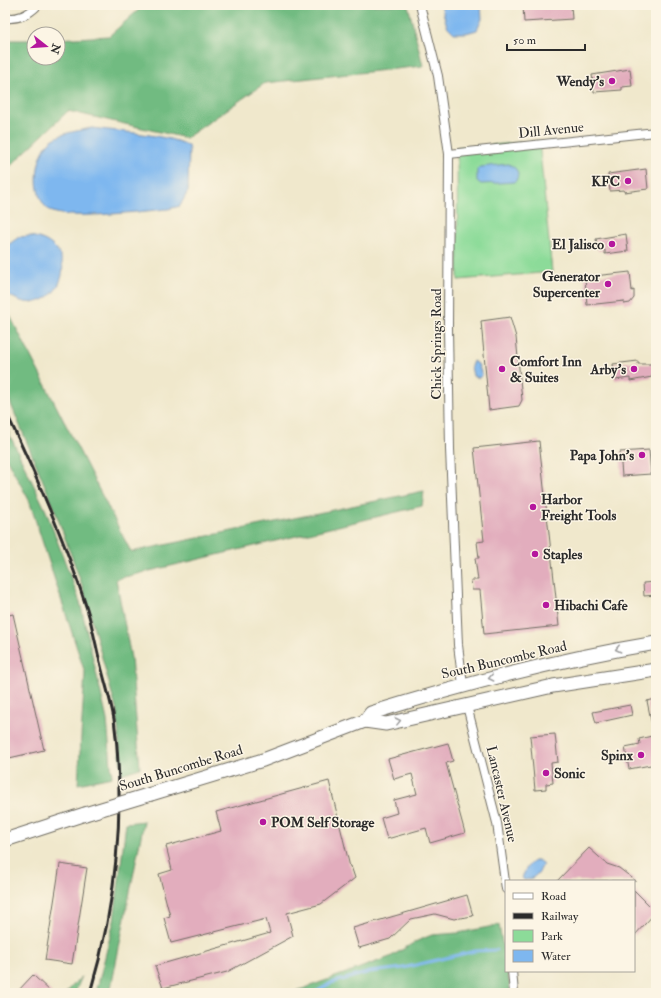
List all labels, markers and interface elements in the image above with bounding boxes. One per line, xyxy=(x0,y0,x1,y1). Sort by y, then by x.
north arrow xyxy=(26,26,66,66)
scale bar xyxy=(507,26,585,52)
text: 50 m xyxy=(513,33,537,48)
text: N xyxy=(47,41,63,56)
place label: Wendy's xyxy=(555,73,604,91)
marker: Wendy's xyxy=(607,76,617,86)
street label: Dill Avenue xyxy=(517,118,585,142)
place label: KFC xyxy=(591,173,620,190)
marker: KFC xyxy=(623,176,633,186)
place label: El Jalisco xyxy=(552,236,604,254)
marker: El Jalisco xyxy=(607,239,617,249)
place label: Generator Supercenter xyxy=(533,268,601,302)
marker: Generator Supercenter xyxy=(603,279,613,289)
street label: Chick Springs Road xyxy=(428,288,446,400)
place label: Comfort Inn & Suites xyxy=(510,353,583,386)
place label: Arby's xyxy=(589,361,626,379)
marker: Comfort Inn & Suites xyxy=(497,364,507,374)
marker: Arby's xyxy=(629,364,639,374)
place label: Papa John's xyxy=(570,447,634,465)
marker: Papa John's xyxy=(637,450,647,460)
place label: Harbor Freight Tools xyxy=(541,491,616,525)
marker: Harbor Freight Tools xyxy=(528,502,538,512)
place label: Staples xyxy=(543,546,582,564)
marker: Staples xyxy=(530,549,540,559)
place label: Hibachi Cafe xyxy=(554,597,628,614)
marker: Hibachi Cafe xyxy=(541,600,551,610)
street label: South Buncombe Road xyxy=(440,637,568,683)
one-way arrow xyxy=(614,645,621,653)
one-way arrow xyxy=(488,674,494,682)
one-way arrow xyxy=(395,718,401,726)
street label: South Buncombe Road xyxy=(117,741,245,795)
street label: Lancaster Avenue xyxy=(483,744,521,844)
place label: Spinx xyxy=(601,747,634,765)
marker: Spinx xyxy=(636,750,646,760)
place label: Sonic xyxy=(554,765,585,782)
marker: Sonic xyxy=(541,768,551,778)
place label: POM Self Storage xyxy=(271,814,375,832)
marker: POM Self Storage xyxy=(258,817,268,827)
legend xyxy=(505,880,635,972)
text: Road xyxy=(541,889,566,904)
text: Railway xyxy=(541,909,579,924)
text: Park xyxy=(541,929,563,944)
text: Water xyxy=(540,949,571,964)

